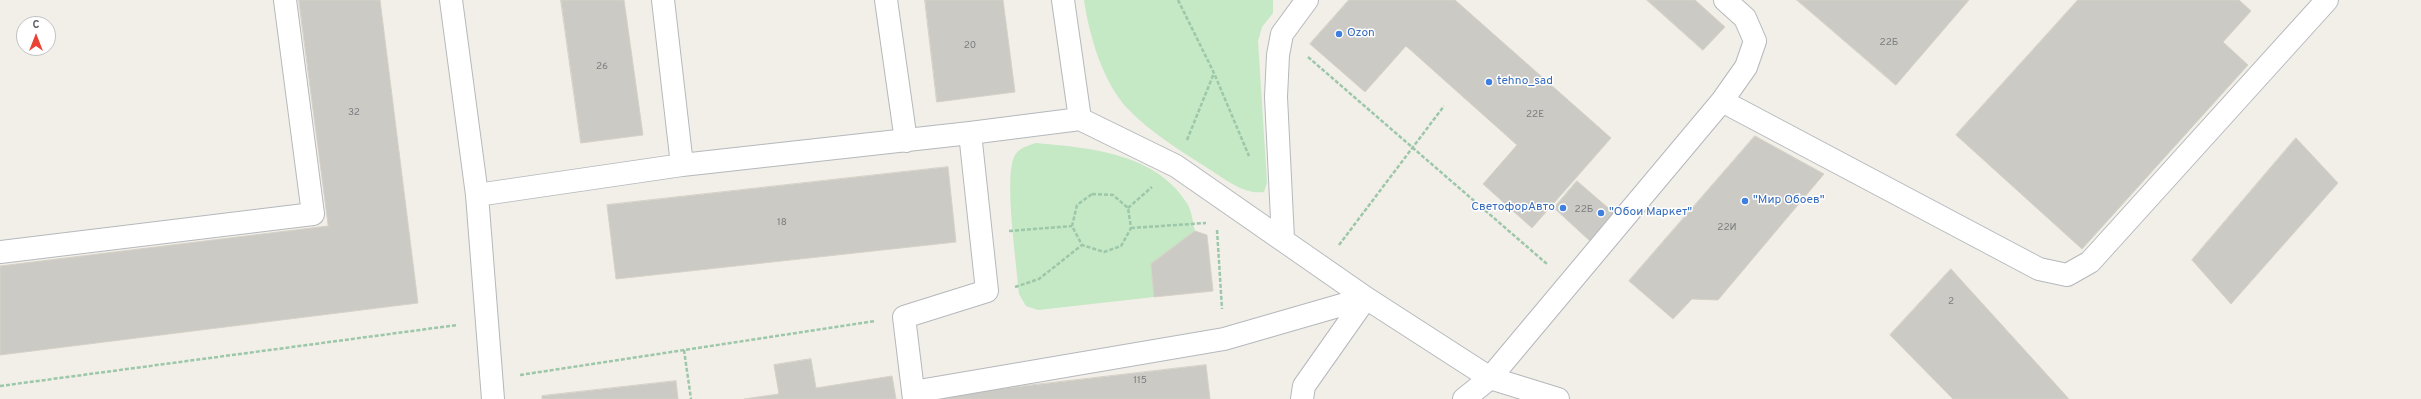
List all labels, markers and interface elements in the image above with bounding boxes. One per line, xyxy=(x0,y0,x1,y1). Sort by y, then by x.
north arrow xyxy=(16,16,56,56)
text: С xyxy=(32,18,40,32)
place label: Ozon xyxy=(1347,27,1375,41)
marker: Ozon xyxy=(1334,29,1344,39)
house number: 22Б xyxy=(1880,37,1898,49)
house number: 20 xyxy=(964,40,976,52)
house number: 26 xyxy=(596,61,608,73)
place label: tehno_sad xyxy=(1497,75,1553,89)
marker: tehno_sad xyxy=(1484,77,1494,87)
house number: 32 xyxy=(348,107,360,119)
house number: 22Е xyxy=(1526,109,1544,121)
place label: "Мир Обоев" xyxy=(1753,194,1825,208)
marker: "Мир Обоев" xyxy=(1740,196,1750,206)
place label: СветофорАвто xyxy=(1471,201,1555,215)
marker: СветофорАвто xyxy=(1558,203,1568,213)
house number: 22Б xyxy=(1575,204,1593,216)
place label: "Обои Маркет" xyxy=(1609,206,1692,220)
marker: "Обои Маркет" xyxy=(1596,208,1606,218)
house number: 18 xyxy=(777,217,787,229)
house number: 22И xyxy=(1717,222,1737,234)
house number: 2 xyxy=(1948,296,1954,308)
house number: 115 xyxy=(1133,375,1147,387)

